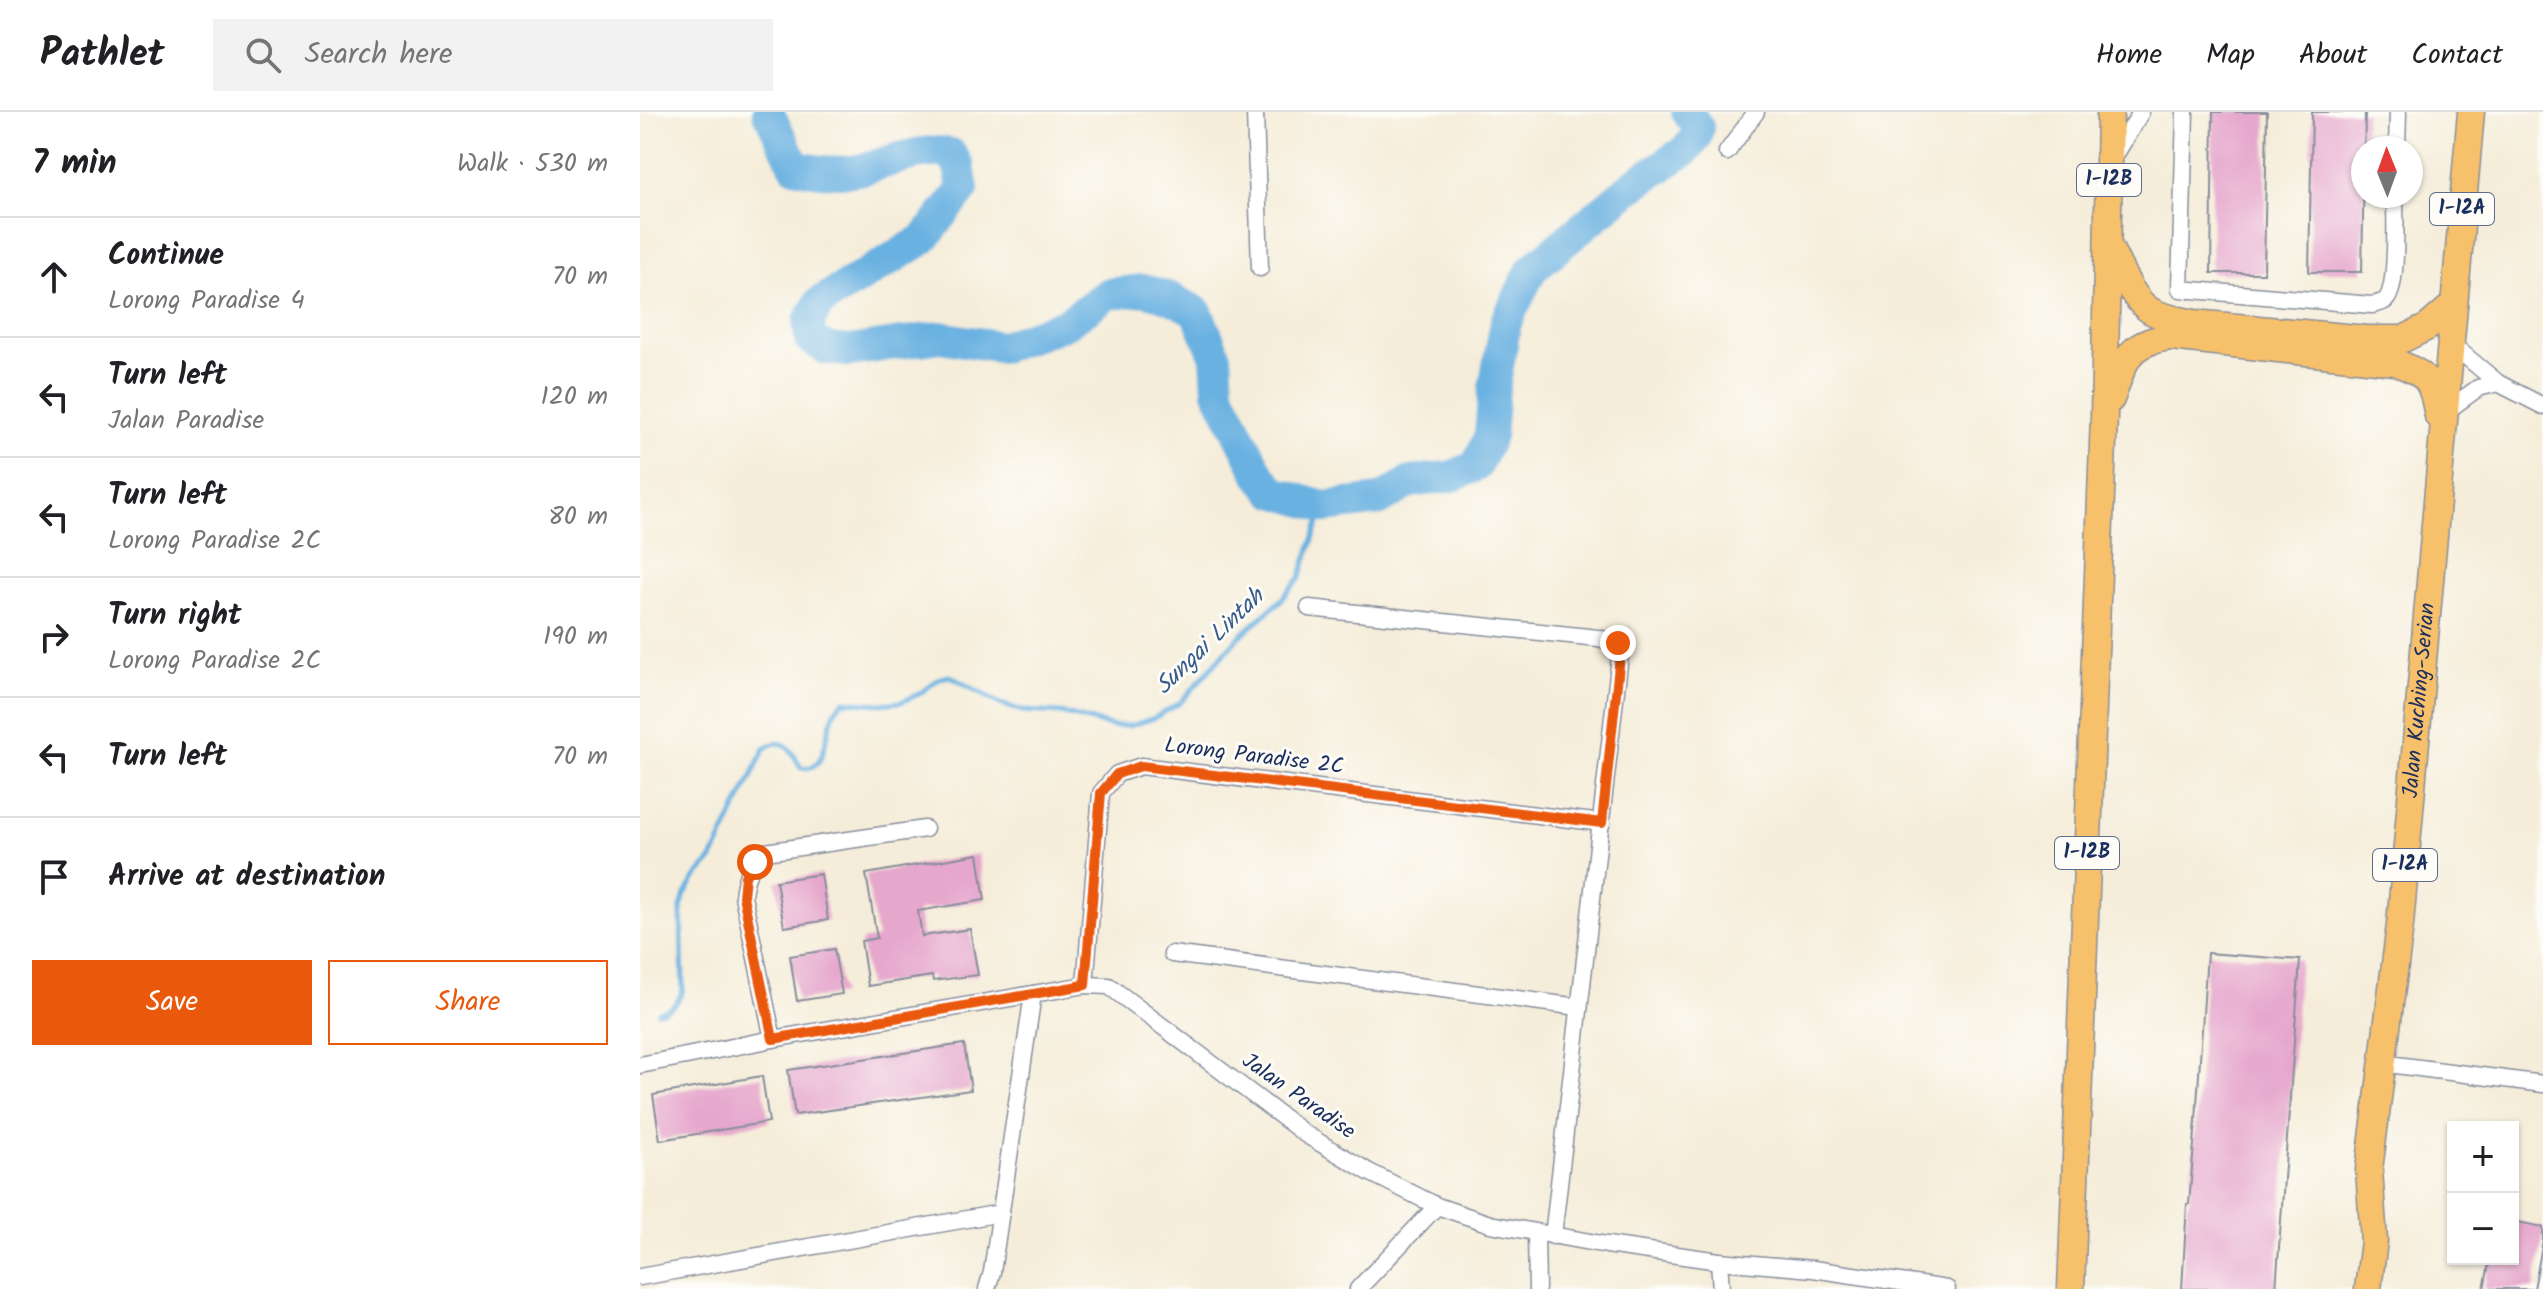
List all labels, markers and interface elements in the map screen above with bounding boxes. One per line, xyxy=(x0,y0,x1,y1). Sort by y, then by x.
search box xyxy=(213,19,773,91)
text: Pathlet xyxy=(40,25,165,85)
text: Search here xyxy=(305,31,452,79)
icon: search xyxy=(241,33,285,77)
text: Home xyxy=(2096,33,2162,78)
text: Map xyxy=(2206,33,2255,78)
text: About xyxy=(2299,33,2367,78)
text: Contact xyxy=(2411,33,2503,78)
north arrow xyxy=(2351,136,2423,208)
text: 7 min xyxy=(32,137,117,191)
text: Walk · 530 m xyxy=(457,143,608,185)
road number: 1-12B xyxy=(2077,164,2141,196)
road number: 1-12A xyxy=(2430,193,2494,225)
text: Continue xyxy=(108,232,224,280)
icon: ahead xyxy=(32,255,76,299)
text: 70 m xyxy=(552,256,608,298)
text: Lorong Paradise 4 xyxy=(108,280,305,322)
text: Turn left xyxy=(108,352,227,400)
icon: left xyxy=(32,375,76,419)
text: 120 m xyxy=(541,376,608,418)
text: Jalan Paradise xyxy=(108,400,264,442)
text: Turn left xyxy=(108,472,227,520)
icon: left xyxy=(32,495,76,539)
text: 80 m xyxy=(548,496,608,538)
text: Lorong Paradise 2C xyxy=(108,520,321,562)
water label: Sungai Lintah xyxy=(1146,578,1275,705)
text: Turn right xyxy=(108,592,241,640)
street label: Jalan Kuching-Serian xyxy=(2394,601,2446,799)
icon: right xyxy=(32,615,76,659)
text: 190 m xyxy=(543,616,608,658)
route end xyxy=(1600,625,1636,661)
text: Lorong Paradise 2C xyxy=(108,640,321,682)
street label: Lorong Paradise 2C xyxy=(1162,729,1346,785)
text: Turn left xyxy=(108,733,227,781)
icon: left xyxy=(32,735,76,779)
text: 70 m xyxy=(552,736,608,778)
road number: 1-12B xyxy=(2055,837,2119,869)
route start xyxy=(737,844,773,880)
road number: 1-12A xyxy=(2373,849,2437,881)
text: Arrive at destination xyxy=(108,853,385,901)
icon: arrive xyxy=(32,855,76,899)
button: Save xyxy=(32,960,312,1045)
button: Share xyxy=(328,960,608,1045)
street label: Jalan Paradise xyxy=(1234,1045,1362,1149)
map controls xyxy=(2447,1121,2519,1265)
button: + xyxy=(2447,1121,2519,1193)
button: − xyxy=(2447,1193,2519,1265)

